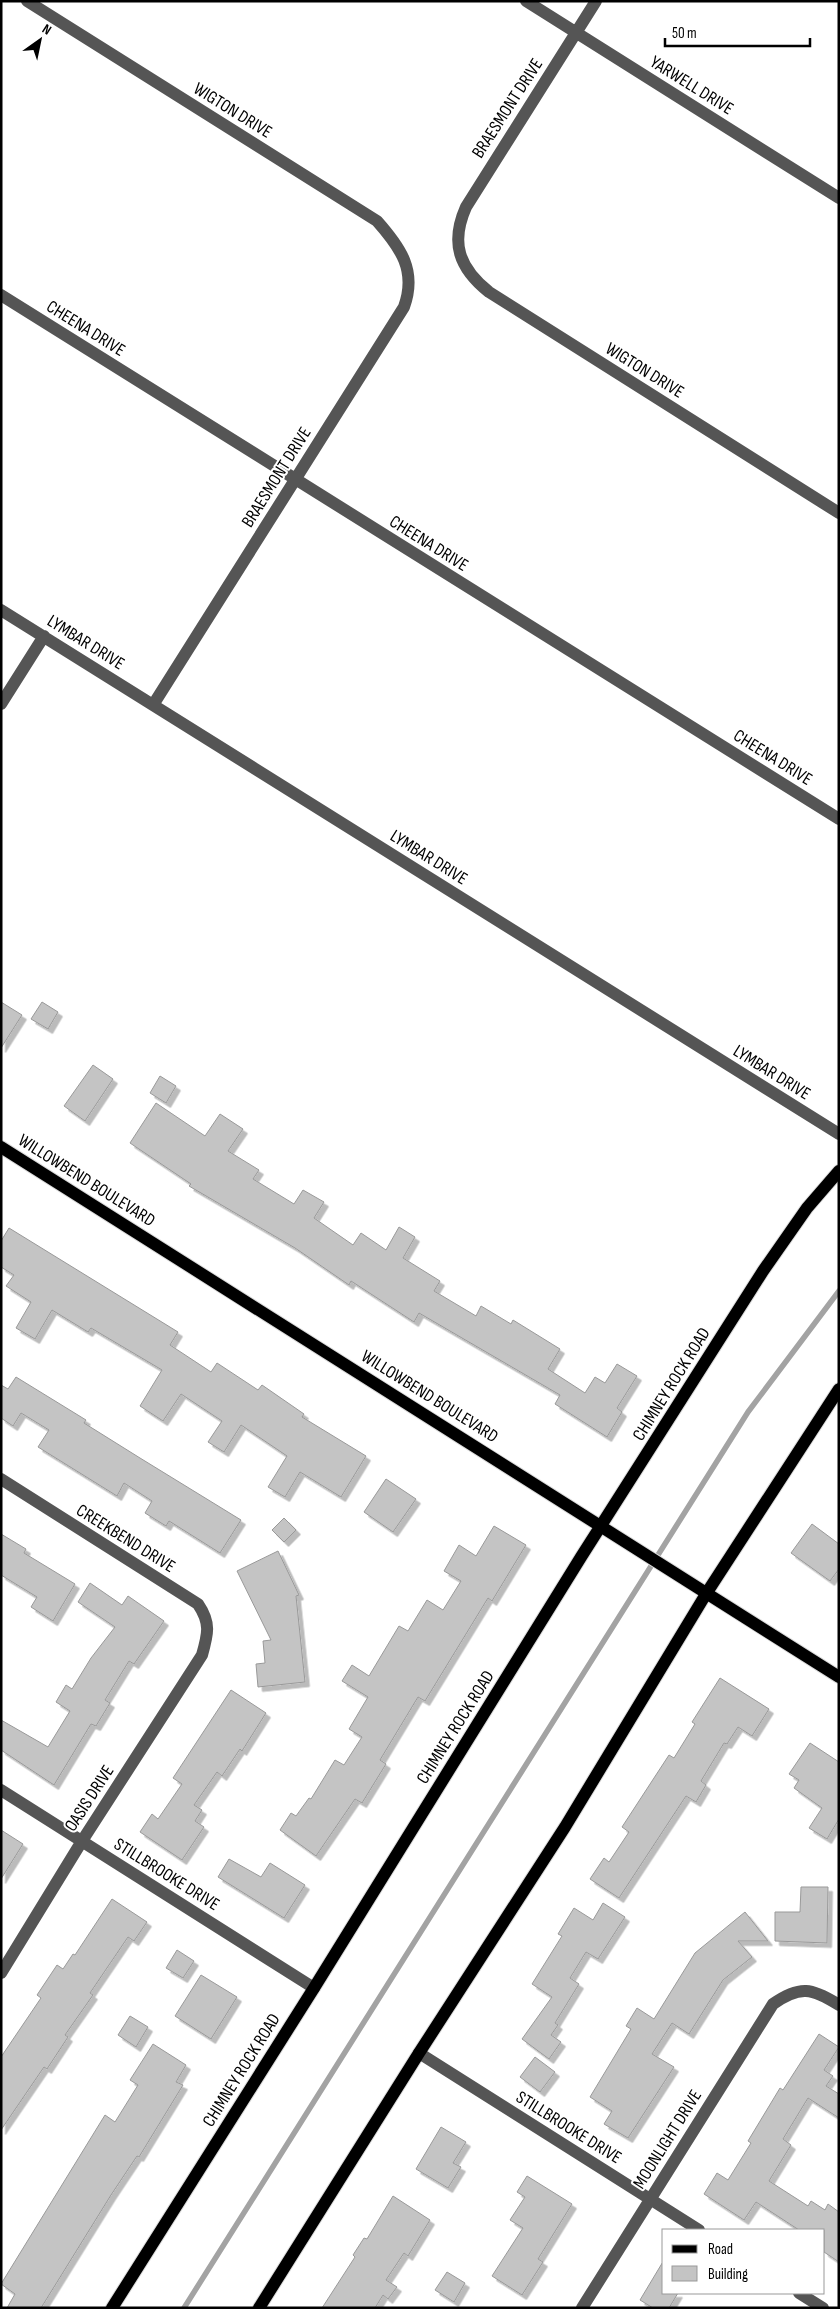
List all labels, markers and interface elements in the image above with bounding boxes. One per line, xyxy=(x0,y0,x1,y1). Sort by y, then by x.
north arrow xyxy=(15,15,65,65)
scale bar xyxy=(665,15,810,47)
text: N xyxy=(39,20,55,39)
text: 50 m xyxy=(672,24,697,43)
street label: YARWELL DRIVE xyxy=(646,52,737,119)
street label: BRAESMONT DRIVE xyxy=(468,55,547,162)
street label: WIGTON DRIVE xyxy=(190,78,276,143)
street label: CHEENA DRIVE xyxy=(43,296,129,361)
street label: WIGTON DRIVE xyxy=(602,338,688,403)
street label: BRAESMONT DRIVE xyxy=(237,423,316,531)
street label: CHEENA DRIVE xyxy=(386,511,472,576)
street label: LYMBAR DRIVE xyxy=(43,610,128,674)
street label: CHEENA DRIVE xyxy=(730,725,816,790)
street label: LYMBAR DRIVE xyxy=(386,825,471,889)
street label: LYMBAR DRIVE xyxy=(729,1040,814,1104)
street label: WILLOWBEND BOULEVARD xyxy=(14,1130,159,1231)
street label: CHIMNEY ROCK ROAD xyxy=(628,1324,715,1445)
street label: WILLOWBEND BOULEVARD xyxy=(357,1346,502,1447)
street label: CREEKBEND DRIVE xyxy=(72,1500,179,1577)
street label: CHIMNEY ROCK ROAD xyxy=(412,1667,499,1788)
street label: OASIS DRIVE xyxy=(60,1761,119,1835)
street label: STILLBROOKE DRIVE xyxy=(110,1834,223,1915)
street label: CHIMNEY ROCK ROAD xyxy=(198,2010,285,2131)
street label: MOONLIGHT DRIVE xyxy=(629,2086,706,2193)
street label: STILLBROOKE DRIVE xyxy=(512,2087,625,2168)
legend xyxy=(662,2229,825,2294)
text: Road xyxy=(708,2240,733,2259)
text: Building xyxy=(708,2265,748,2284)

